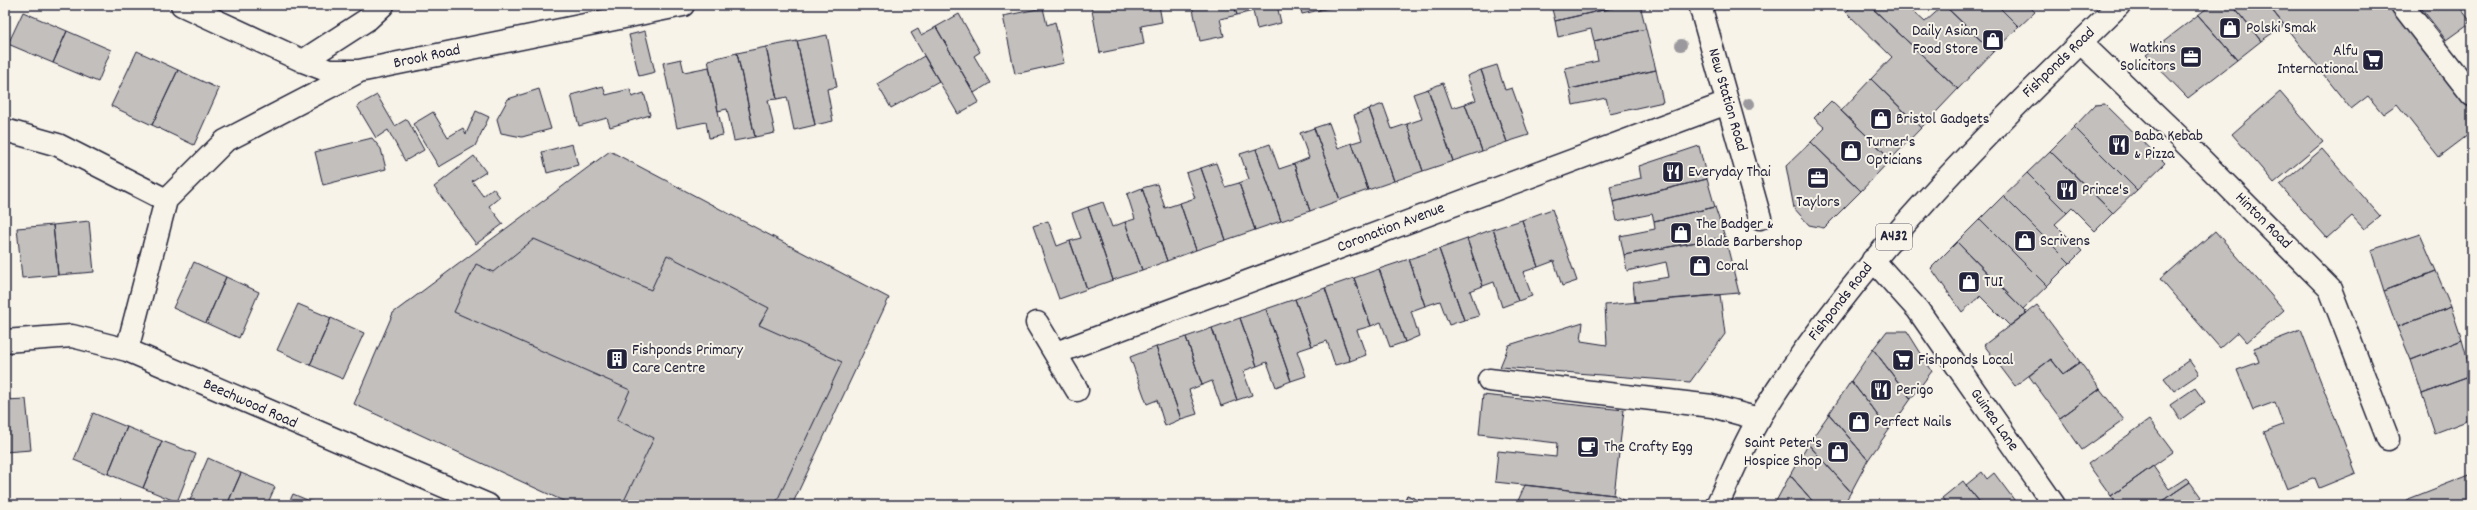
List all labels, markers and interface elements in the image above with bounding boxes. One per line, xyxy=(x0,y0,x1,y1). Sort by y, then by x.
shop icon: Polski Smak xyxy=(2217,15,2243,41)
place label: Polski Smak xyxy=(2246,17,2316,40)
place label: Daily Asian Food Store xyxy=(1912,20,1978,61)
street label: Fishponds Road xyxy=(2017,22,2101,104)
shop icon: Daily Asian Food Store xyxy=(1980,27,2006,53)
place label: Watkins Solicitors xyxy=(2120,37,2176,78)
street label: Brook Road xyxy=(391,39,463,75)
place label: Alfu International xyxy=(2277,40,2358,81)
office icon: Watkins Solicitors xyxy=(2178,44,2204,70)
street label: New Station Road xyxy=(1701,46,1753,154)
supermarket icon: Alfu International xyxy=(2360,47,2386,73)
shop icon: Bristol Gadgets xyxy=(1868,106,1894,132)
place label: Bristol Gadgets xyxy=(1896,108,1990,131)
place label: Baba Kebab & Pizza xyxy=(2134,125,2203,166)
place label: Turner's Opticians xyxy=(1866,131,1923,172)
restaurant icon: Baba Kebab & Pizza xyxy=(2106,132,2132,158)
shop icon: Turner's Opticians xyxy=(1838,138,1864,164)
restaurant icon: Everyday Thai xyxy=(1660,159,1686,185)
place label: Everyday Thai xyxy=(1688,161,1771,184)
office icon: Taylors xyxy=(1805,165,1831,191)
restaurant icon: Prince's xyxy=(2054,177,2080,203)
place label: Prince's xyxy=(2082,179,2129,202)
street label: Hinton Road xyxy=(2229,187,2297,255)
place label: Taylors xyxy=(1796,191,1840,214)
street label: Coronation Avenue xyxy=(1334,197,1448,259)
place label: The Badger & Blade Barbershop xyxy=(1696,213,1803,254)
shop icon: The Badger & Blade Barbershop xyxy=(1668,220,1694,246)
road number: A432 xyxy=(1876,224,1912,250)
shop icon: Scrivens xyxy=(2012,228,2038,254)
place label: Scrivens xyxy=(2040,230,2090,253)
shop icon: Coral xyxy=(1687,253,1713,279)
place label: Coral xyxy=(1716,255,1748,278)
street label: Fishponds Road xyxy=(1803,258,1879,346)
shop icon: TUI xyxy=(1956,269,1982,295)
place label: TUI xyxy=(1984,271,2003,294)
place label: Fishponds Primary Care Centre xyxy=(632,339,743,380)
building icon: Fishponds Primary Care Centre xyxy=(604,346,630,372)
supermarket icon: Fishponds Local xyxy=(1890,347,1916,373)
place label: Fishponds Local xyxy=(1918,349,2014,372)
street label: Beechwood Road xyxy=(199,373,301,435)
restaurant icon: Perigo xyxy=(1868,377,1894,403)
place label: Perigo xyxy=(1896,379,1933,402)
street label: Guinea Lane xyxy=(1964,384,2024,456)
shop icon: Perfect Nails xyxy=(1846,409,1872,435)
place label: Perfect Nails xyxy=(1874,411,1952,434)
place label: Saint Peter's Hospice Shop xyxy=(1744,432,1822,473)
cafe icon: The Crafty Egg xyxy=(1575,434,1601,460)
place label: The Crafty Egg xyxy=(1604,436,1693,459)
shop icon: Saint Peter's Hospice Shop xyxy=(1825,439,1851,465)

